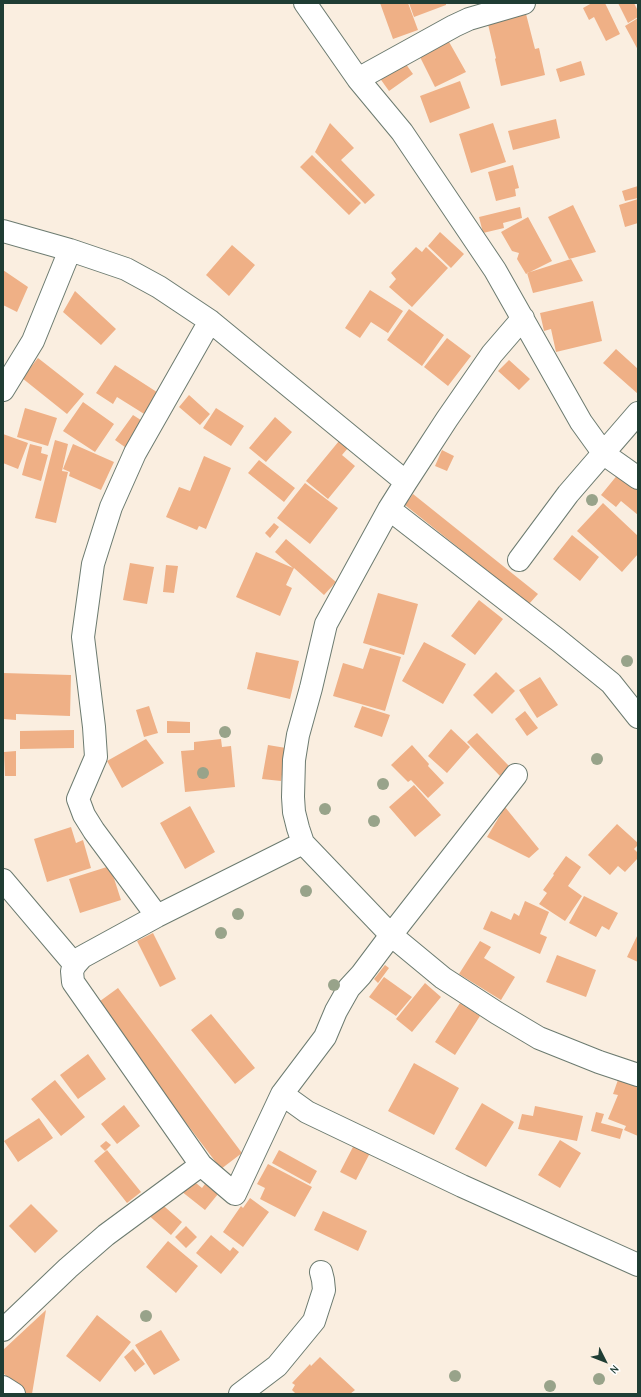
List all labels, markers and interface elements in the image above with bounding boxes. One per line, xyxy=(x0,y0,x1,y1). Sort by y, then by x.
north arrow xyxy=(585,1341,625,1381)
text: N xyxy=(607,1362,622,1376)

